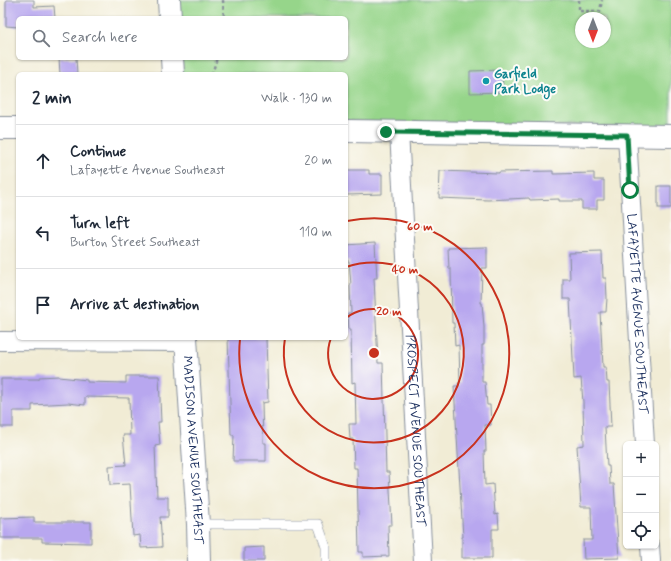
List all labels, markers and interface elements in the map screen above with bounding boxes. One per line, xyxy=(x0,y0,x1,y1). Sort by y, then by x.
north arrow xyxy=(575,12,611,48)
search box xyxy=(16,16,348,60)
icon: search xyxy=(30,27,52,49)
text: Search here xyxy=(62,28,138,48)
place label: Garfield Park Lodge xyxy=(494,66,556,100)
marker: Garfield Park Lodge xyxy=(481,76,491,86)
text: 2 min xyxy=(32,87,72,109)
text: Walk · 130 m xyxy=(261,90,332,107)
route end xyxy=(377,123,395,141)
text: Continue xyxy=(70,142,126,162)
icon: ahead xyxy=(32,150,54,172)
text: 20 m xyxy=(304,152,332,169)
text: Lafayette Avenue Southeast xyxy=(70,162,225,179)
route start xyxy=(621,181,639,199)
street label: LAFAYETTE AVENUE SOUTHEAST xyxy=(623,213,652,416)
text: Turn left xyxy=(70,214,130,234)
text: 60 m xyxy=(407,219,433,235)
icon: left xyxy=(32,222,54,244)
text: 110 m xyxy=(299,224,332,241)
text: Burton Street Southeast xyxy=(70,234,200,251)
text: 40 m xyxy=(392,262,419,278)
icon: arrive xyxy=(32,294,54,316)
text: Arrive at destination xyxy=(70,295,199,315)
text: 20 m xyxy=(376,304,402,320)
street label: PROSPECT AVENUE SOUTHEAST xyxy=(402,334,430,528)
centre of rings xyxy=(367,346,381,360)
street label: MADISON AVENUE SOUTHEAST xyxy=(179,355,207,545)
map controls xyxy=(623,441,659,549)
button: + xyxy=(623,441,659,477)
button: − xyxy=(623,477,659,513)
button: locate xyxy=(623,513,659,549)

